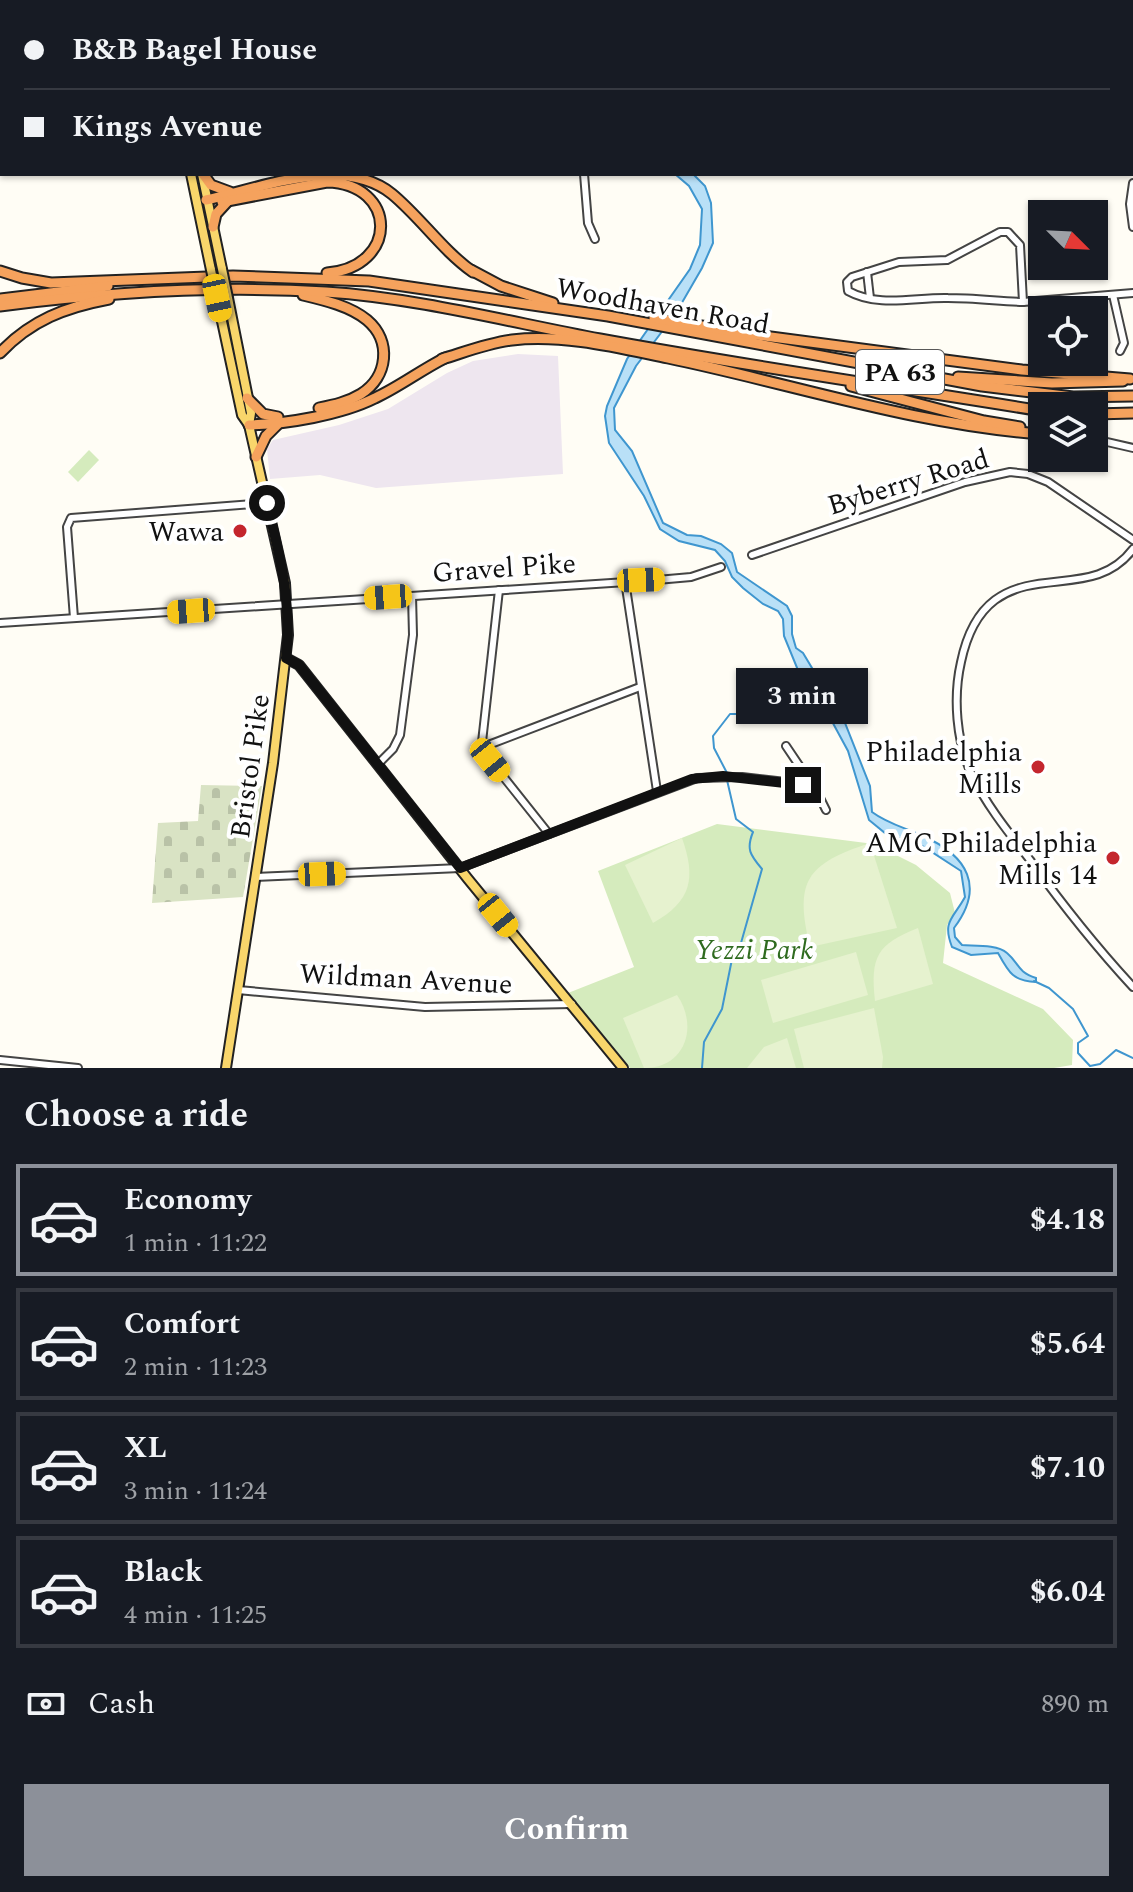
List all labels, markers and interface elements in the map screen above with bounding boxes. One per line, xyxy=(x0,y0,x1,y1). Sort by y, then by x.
text: B&B Bagel House xyxy=(72,27,317,73)
text: Kings Avenue xyxy=(72,104,262,150)
north arrow xyxy=(1028,200,1108,280)
map controls xyxy=(1028,200,1108,472)
street label: Woodhaven Road xyxy=(552,267,773,346)
car xyxy=(200,272,234,324)
button: locate xyxy=(1028,296,1108,376)
road number: PA 63 xyxy=(856,350,944,394)
button: layers xyxy=(1028,392,1108,472)
street label: Byberry Road xyxy=(822,437,995,527)
route start xyxy=(249,485,285,521)
place label: Wawa xyxy=(149,511,224,554)
marker: Wawa xyxy=(231,522,249,540)
street label: Gravel Pike xyxy=(431,542,577,595)
car xyxy=(617,567,665,593)
car xyxy=(363,583,413,611)
car xyxy=(166,597,216,625)
callout: 3 min xyxy=(737,669,869,725)
text: 3 min xyxy=(767,676,837,716)
street label: Bristol Pike xyxy=(219,691,282,841)
place label: Philadelphia Mills xyxy=(865,731,1022,806)
car xyxy=(466,734,514,786)
marker: Philadelphia Mills xyxy=(1029,758,1047,776)
route end xyxy=(785,767,821,803)
place label: AMC Philadelphia Mills 14 xyxy=(865,822,1097,897)
marker: AMC Philadelphia Mills 14 xyxy=(1104,849,1122,867)
car xyxy=(298,861,346,887)
car xyxy=(474,889,522,941)
park label: Yezzi Park xyxy=(695,929,813,972)
street label: Wildman Avenue xyxy=(298,952,514,1007)
text: Choose a ride xyxy=(24,1088,248,1143)
text: Economy xyxy=(124,1177,251,1223)
icon: car xyxy=(28,1184,100,1256)
text: $4.18 xyxy=(1030,1197,1105,1243)
text: 1 min · 11:22 xyxy=(124,1223,267,1263)
text: Comfort xyxy=(124,1301,240,1347)
icon: car xyxy=(28,1308,100,1380)
text: $5.64 xyxy=(1030,1321,1105,1367)
text: 2 min · 11:23 xyxy=(124,1347,267,1387)
text: XL xyxy=(124,1425,167,1471)
icon: car xyxy=(28,1432,100,1504)
text: $7.10 xyxy=(1030,1445,1105,1491)
text: 3 min · 11:24 xyxy=(124,1471,267,1511)
text: Black xyxy=(124,1549,203,1595)
icon: car xyxy=(28,1556,100,1628)
text: $6.04 xyxy=(1030,1569,1105,1615)
text: 4 min · 11:25 xyxy=(124,1595,267,1635)
text: Cash xyxy=(88,1681,155,1727)
icon: cash xyxy=(24,1682,68,1726)
text: 890 m xyxy=(1041,1684,1109,1724)
button: Confirm xyxy=(24,1784,1109,1876)

